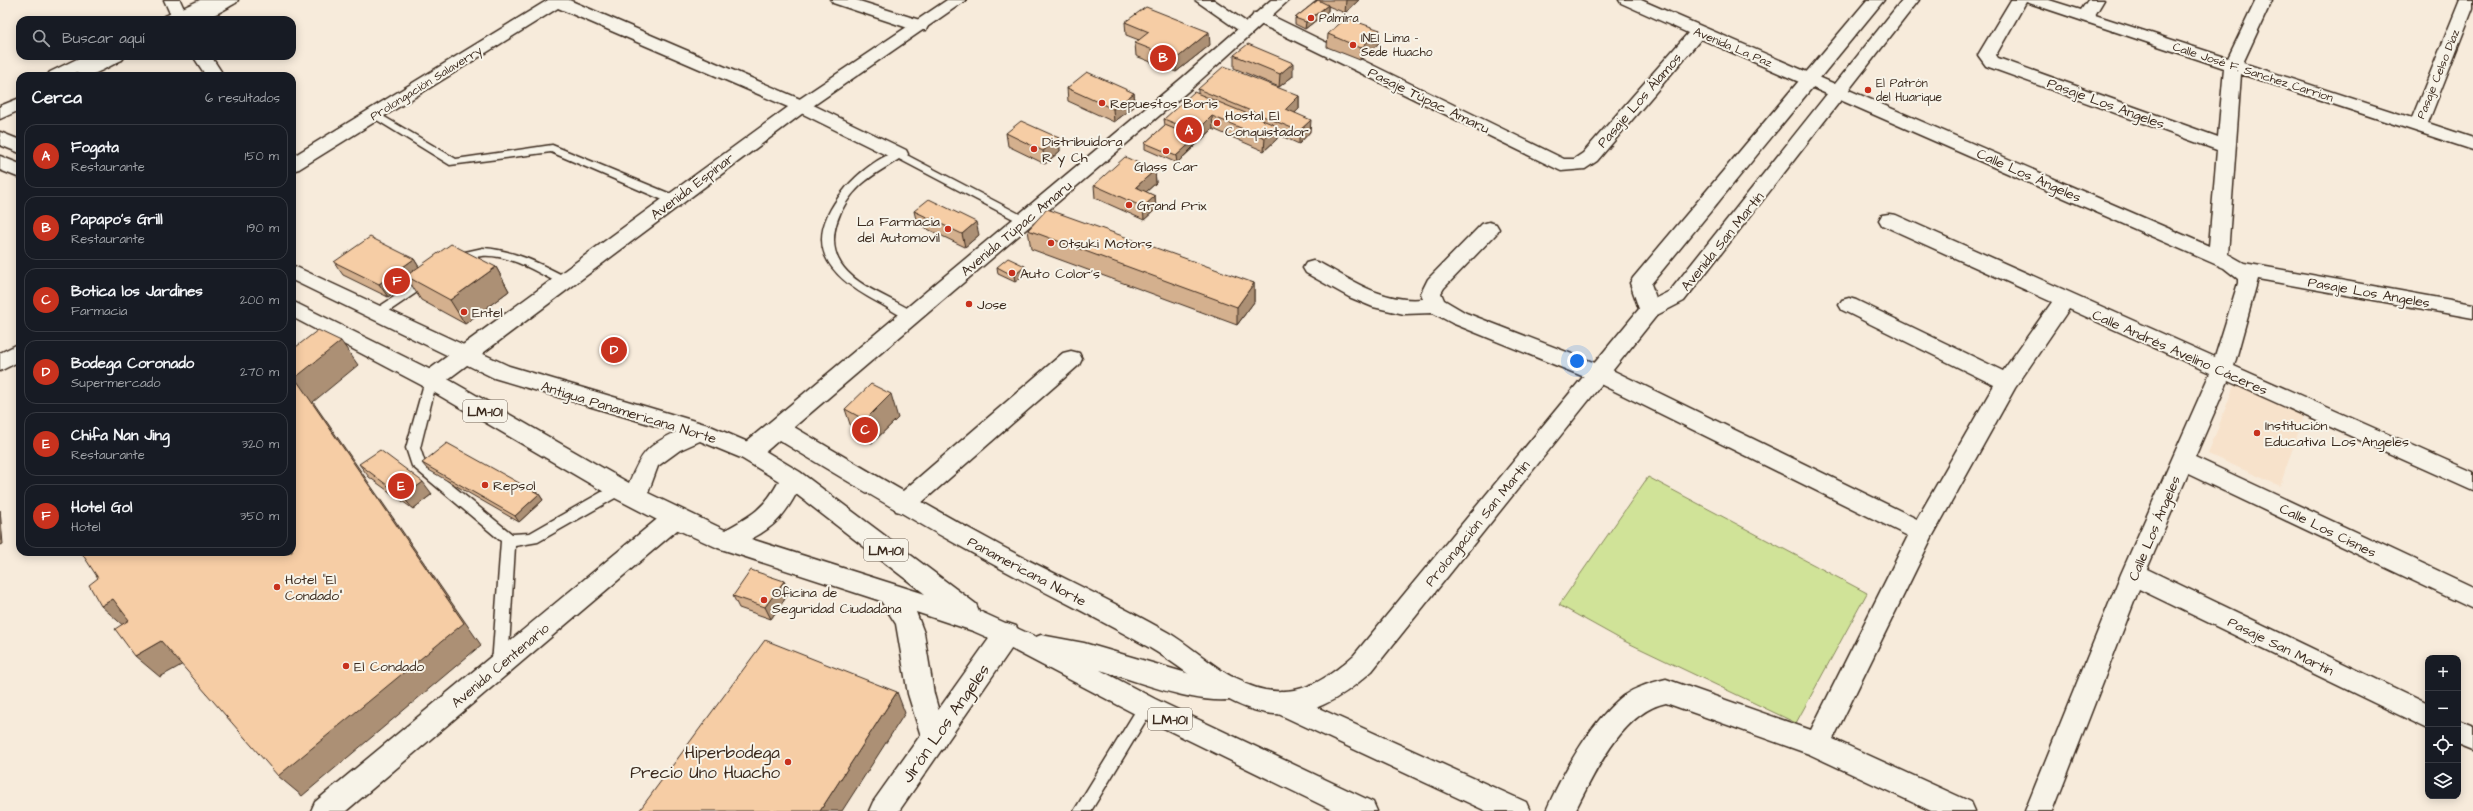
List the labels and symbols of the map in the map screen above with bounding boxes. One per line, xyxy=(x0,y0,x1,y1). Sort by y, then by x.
place label: Palmira xyxy=(1319,10,1359,27)
marker: Palmira xyxy=(1306,13,1316,23)
street label: Avenida La Paz xyxy=(1691,23,1775,72)
street label: Pasaje Celso Diaz xyxy=(2413,27,2464,122)
place label: INEI Lima - Sede Huacho xyxy=(1361,30,1433,61)
street label: Calle José F. Sanchez Carrion xyxy=(2170,38,2335,107)
marker: INEI Lima - Sede Huacho xyxy=(1348,40,1358,50)
street label: Prolongación Salaverry xyxy=(367,42,486,126)
pin: B xyxy=(1150,43,1176,73)
street label: Pasaje Los Álamos xyxy=(1593,49,1687,153)
street label: Pasaje Túpac Amaru xyxy=(1364,63,1493,139)
street label: Pasaje Los Angeles xyxy=(2044,73,2167,134)
place label: El Patrón del Huarique xyxy=(1876,75,1942,106)
marker: El Patrón del Huarique xyxy=(1863,85,1873,95)
place label: Repuestos Boris xyxy=(1110,94,1218,114)
marker: Repuestos Boris xyxy=(1097,98,1107,108)
place label: Hostal El Conquistador xyxy=(1225,106,1309,142)
pin: A xyxy=(1176,115,1202,145)
marker: Hostal El Conquistador xyxy=(1212,118,1222,128)
place label: Distribuidora R y Ch xyxy=(1042,132,1123,168)
marker: Distribuidora R y Ch xyxy=(1029,144,1039,154)
street label: Calle Los Ángeles xyxy=(1973,144,2084,208)
marker: Glass Car xyxy=(1161,146,1171,156)
street label: Avenida Espinar xyxy=(647,149,739,225)
place label: Glass Car xyxy=(1134,157,1198,177)
street label: Avenida Túpac Amaru xyxy=(957,176,1077,281)
street label: Avenida San Martín xyxy=(1676,188,1769,296)
place label: Grand Prix xyxy=(1137,196,1207,216)
marker: Grand Prix xyxy=(1124,200,1134,210)
place label: La Farmacia del Automovil xyxy=(857,212,940,248)
marker: La Farmacia del Automovil xyxy=(943,224,953,234)
place label: Otsuki Motors xyxy=(1059,234,1152,254)
marker: Otsuki Motors xyxy=(1046,238,1056,248)
place label: Auto Color's xyxy=(1020,264,1100,284)
pin: F xyxy=(384,266,410,296)
marker: Auto Color's xyxy=(1007,268,1017,278)
street label: Pasaje Los Angeles xyxy=(2306,272,2431,314)
place label: Jose xyxy=(977,295,1007,315)
marker: Jose xyxy=(964,299,974,309)
place label: Entel xyxy=(472,303,503,323)
street label: Calle Andrés Avelino Cáceres xyxy=(2089,305,2270,401)
marker: Entel xyxy=(459,307,469,317)
pin: D xyxy=(601,335,627,365)
your location xyxy=(1567,351,1587,371)
street label: Antigua Panamericana Norte xyxy=(538,377,719,449)
road number: LM-101 xyxy=(463,400,507,422)
pin: C xyxy=(852,415,878,445)
place label: Institución Educativa Los Angeles xyxy=(2265,416,2409,452)
marker: Institución Educativa Los Angeles xyxy=(2252,428,2262,438)
street label: Prolongación San Martin xyxy=(1420,456,1535,591)
pin: E xyxy=(388,471,414,501)
street label: Calle Los Ángeles xyxy=(2124,473,2186,584)
place label: Repsol xyxy=(493,476,535,496)
marker: Repsol xyxy=(480,480,490,490)
street label: Calle Los Cisnes xyxy=(2276,499,2379,563)
street label: Panamericana Norte xyxy=(964,532,1090,612)
road number: LM-101 xyxy=(864,539,908,561)
place label: Hotel "El Condado" xyxy=(285,570,342,606)
marker: Hotel "El Condado" xyxy=(272,582,282,592)
place label: Oficina de Seguridad Ciudadana xyxy=(772,583,902,619)
marker: Oficina de Seguridad Ciudadana xyxy=(759,595,769,605)
street label: Pasaje San Martín xyxy=(2224,613,2337,681)
street label: Avenida Centenario xyxy=(447,619,554,713)
place label: El Condado xyxy=(354,657,424,677)
street label: Jirón Los Angeles xyxy=(896,659,997,788)
marker: El Condado xyxy=(341,661,351,671)
road number: LM-101 xyxy=(1148,708,1192,730)
place label: Hiperbodega Precio Uno Huacho xyxy=(630,741,780,785)
marker: Hiperbodega Precio Uno Huacho xyxy=(783,757,793,767)

